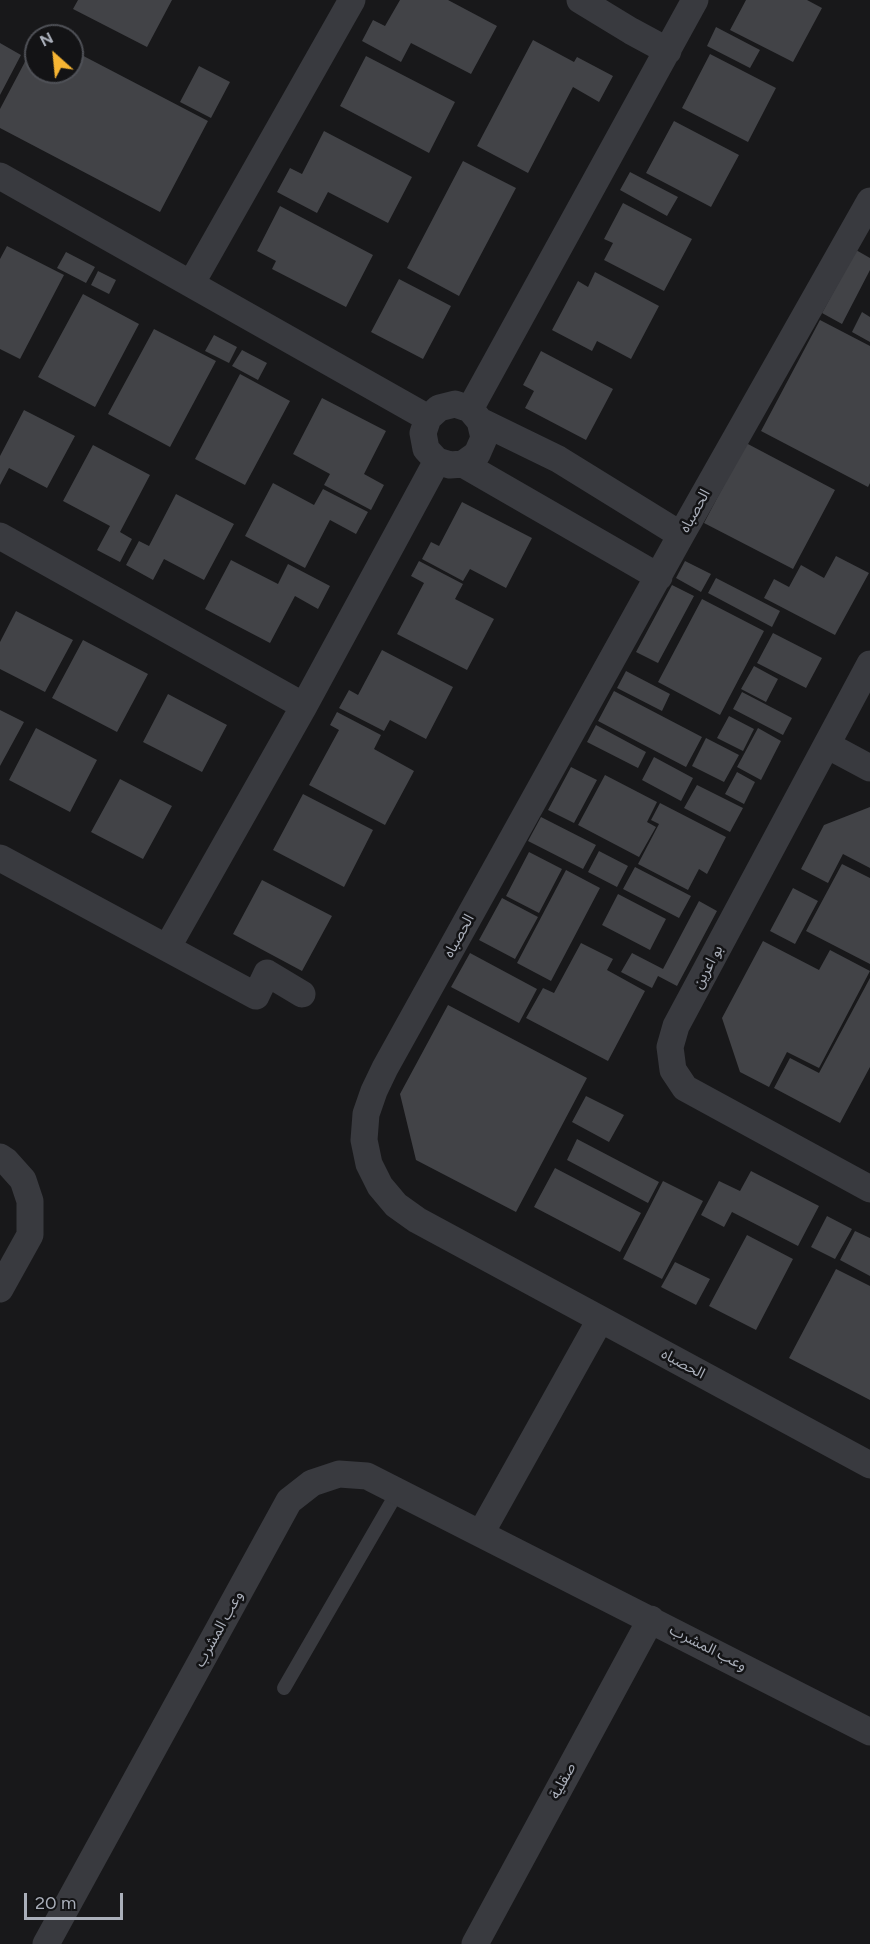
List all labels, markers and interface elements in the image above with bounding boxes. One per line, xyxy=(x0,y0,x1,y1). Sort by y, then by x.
north arrow xyxy=(24,24,84,84)
text: N xyxy=(37,28,56,51)
street label: الحصباه xyxy=(676,486,714,536)
street label: الحصباه xyxy=(440,911,478,961)
street label: بو اعرين xyxy=(689,942,727,992)
street label: الحصباه xyxy=(658,1345,708,1383)
street label: وعب المشرب xyxy=(191,1588,247,1670)
street label: وعب المشرب xyxy=(666,1621,750,1675)
street label: صقلية xyxy=(546,1760,580,1802)
scale bar xyxy=(27,1881,126,1919)
text: 20 m xyxy=(35,1892,76,1914)

